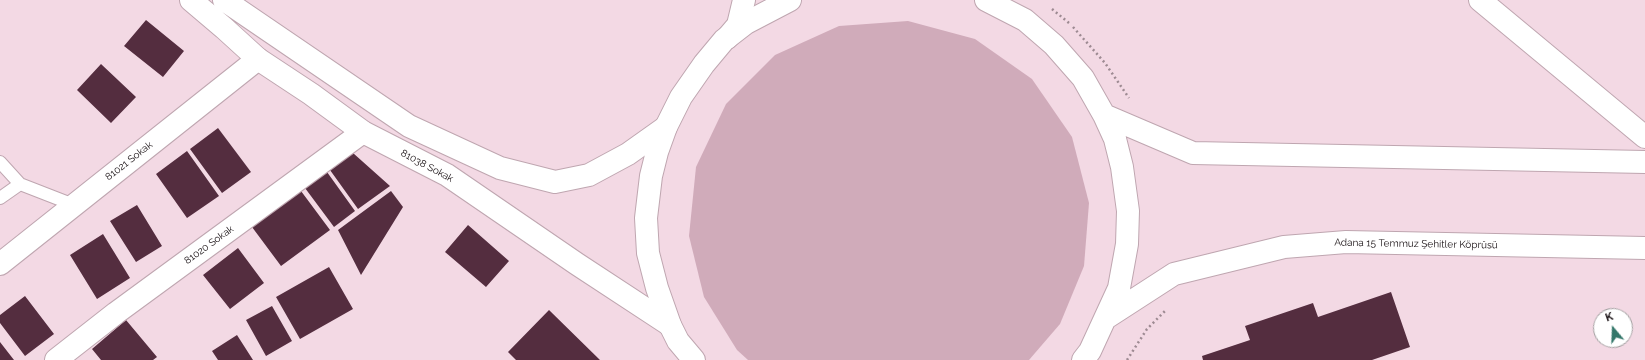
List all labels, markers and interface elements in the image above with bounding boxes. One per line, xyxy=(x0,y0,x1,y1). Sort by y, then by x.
street label: 81021 Sokak xyxy=(103,139,155,183)
street label: 81038 Sokak xyxy=(398,147,456,185)
street label: 81020 Sokak xyxy=(182,223,236,267)
street label: Adana 15 Temmuz Şehitler Köprüsü xyxy=(1334,237,1498,251)
north arrow xyxy=(1593,308,1633,348)
text: K xyxy=(1604,310,1615,324)

